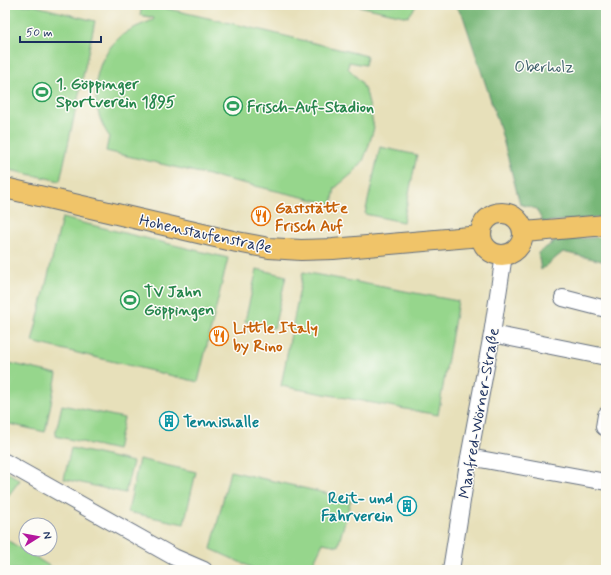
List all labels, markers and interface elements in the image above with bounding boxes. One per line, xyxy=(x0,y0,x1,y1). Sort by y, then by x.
scale bar xyxy=(20,18,101,44)
text: 50 m xyxy=(26,25,53,41)
park label: Oberholz xyxy=(514,57,574,78)
place label: 1. Göppinger Sportverein 1895 xyxy=(56,74,176,113)
sports icon: 1. Göppinger Sportverein 1895 xyxy=(31,81,53,103)
sports icon: Frisch-Auf-Stadion xyxy=(222,95,244,117)
place label: Frisch-Auf-Stadion xyxy=(247,97,374,118)
place label: Gaststätte Frisch Auf xyxy=(275,198,348,237)
restaurant icon: Gaststätte Frisch Auf xyxy=(250,205,272,227)
street label: Hohenstaufenstraße xyxy=(137,210,274,259)
place label: TV Jahn Göppingen xyxy=(144,282,214,322)
sports icon: TV Jahn Göppingen xyxy=(119,289,141,311)
place label: Little Italy by Rino xyxy=(233,318,318,357)
restaurant icon: Little Italy by Rino xyxy=(208,325,230,347)
street label: Manfred-Wörner-Straße xyxy=(454,326,505,500)
building icon: Tennishalle xyxy=(158,410,180,432)
place label: Tennishalle xyxy=(183,412,259,433)
place label: Reit- und Fahrverein xyxy=(321,488,393,527)
building icon: Reit- und Fahrverein xyxy=(396,495,418,517)
north arrow xyxy=(18,517,58,557)
text: N xyxy=(39,530,54,540)

